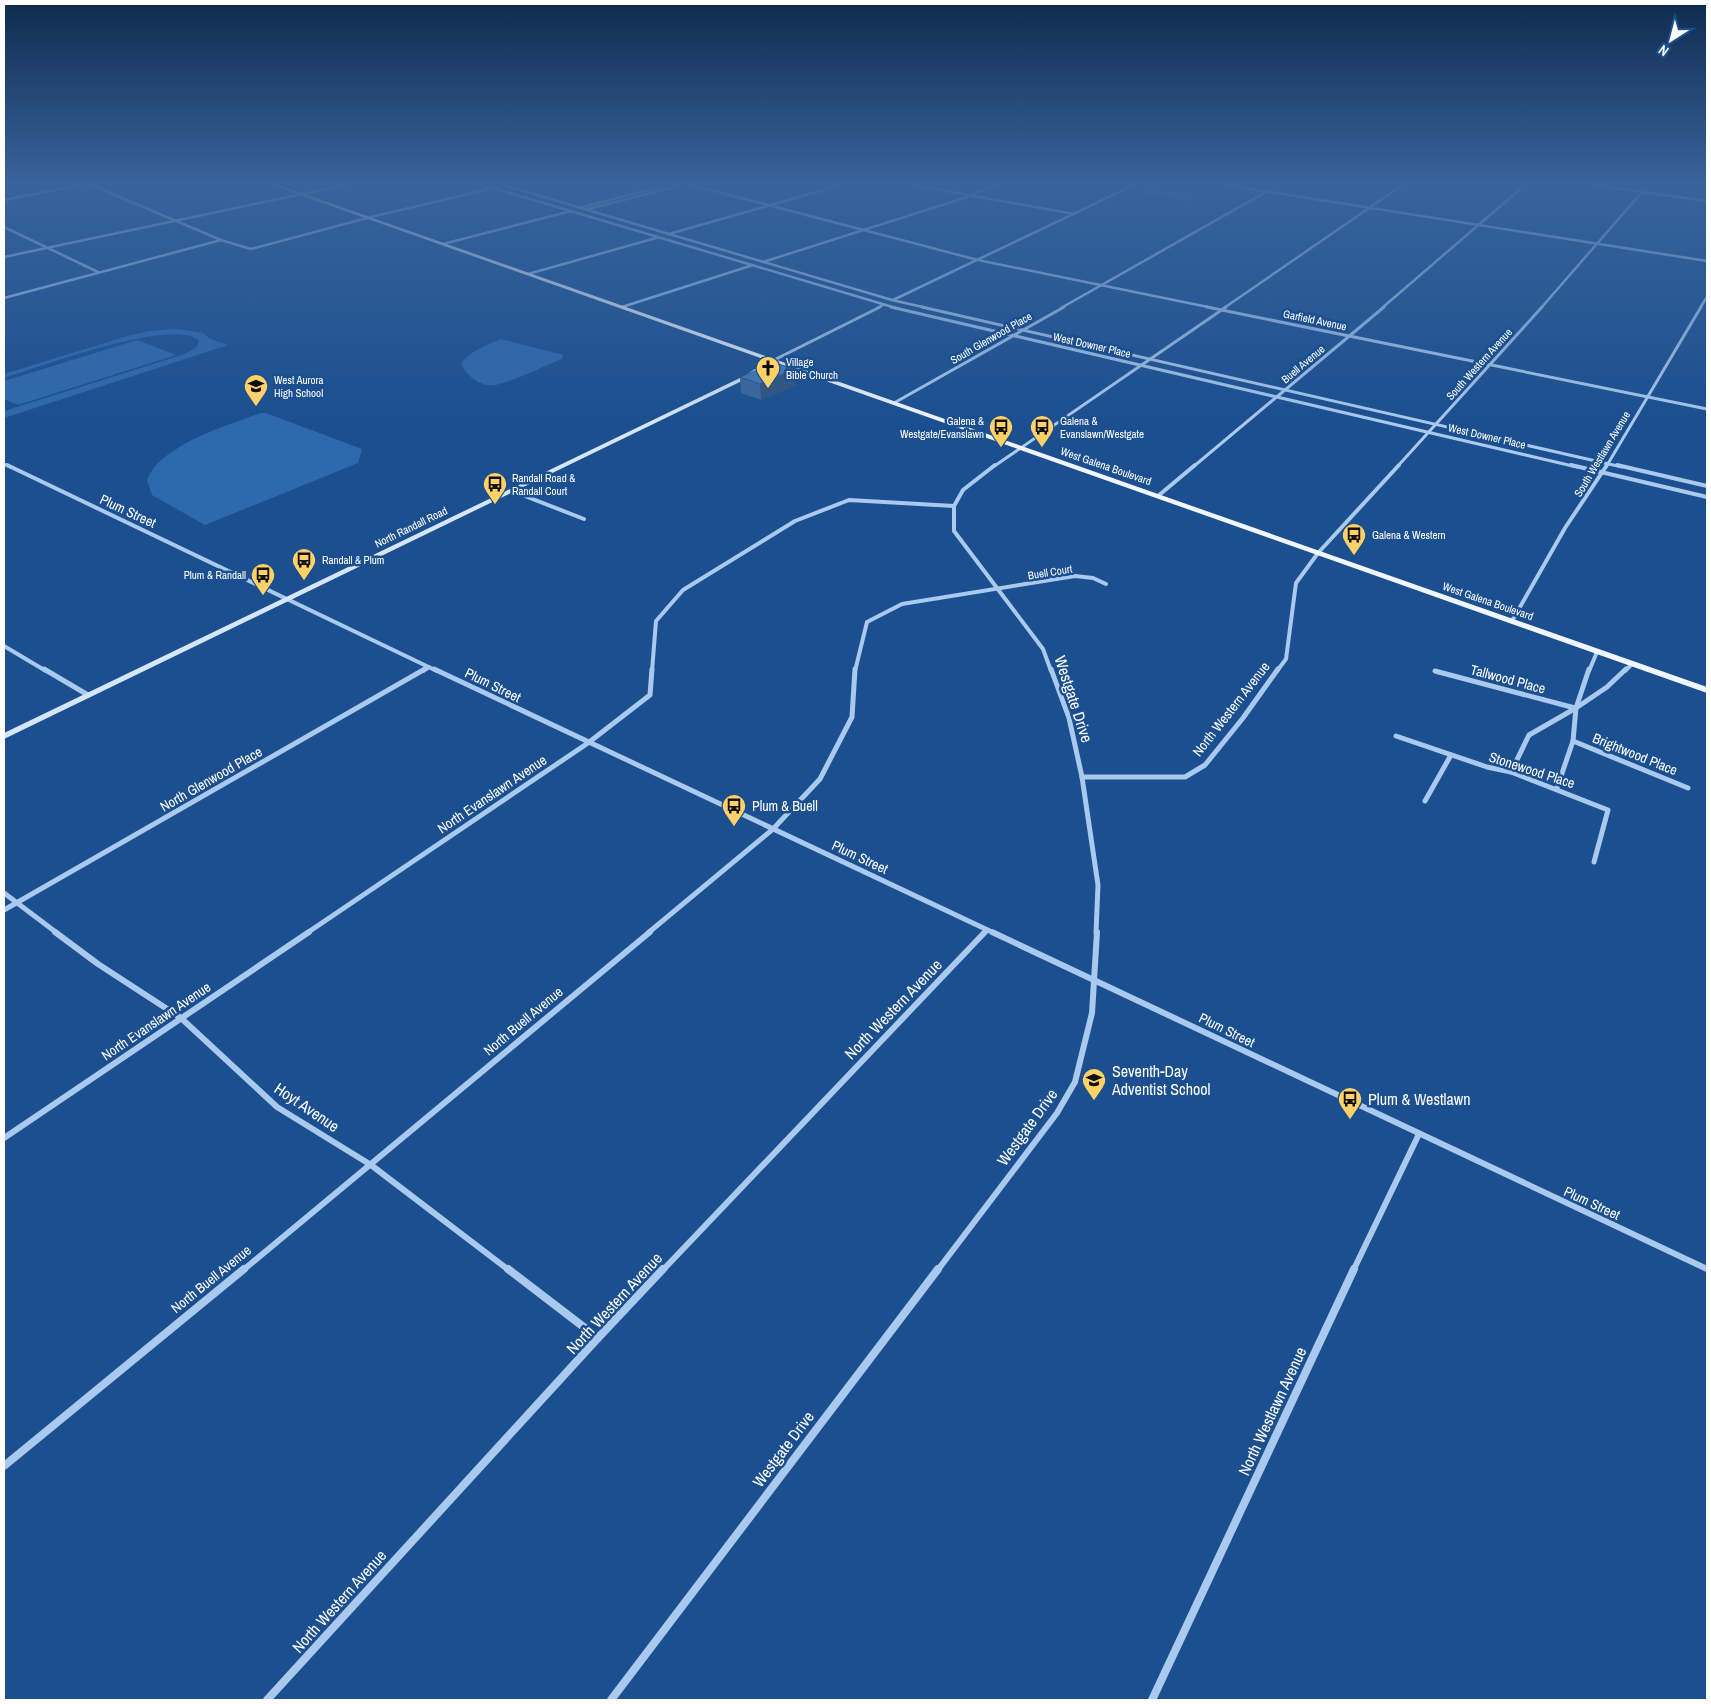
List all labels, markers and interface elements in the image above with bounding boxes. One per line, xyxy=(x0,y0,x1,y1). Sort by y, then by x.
north arrow xyxy=(1646,15,1696,65)
text: N xyxy=(1655,41,1672,60)
street label: Garfield Avenue xyxy=(1282,306,1348,334)
street label: South Glenwood Place xyxy=(948,309,1034,367)
street label: South Western Avenue xyxy=(1443,325,1515,403)
street label: West Downer Place xyxy=(1052,329,1132,361)
street label: Buell Avenue xyxy=(1278,342,1328,386)
church icon: Village Bible Church xyxy=(755,355,781,389)
place label: Village Bible Church xyxy=(786,355,838,382)
school or university icon: West Aurora High School xyxy=(243,373,269,407)
place label: West Aurora High School xyxy=(274,373,323,400)
street label: South Westlawn Avenue xyxy=(1571,409,1633,499)
place label: Galena & Westgate/Evanslawn xyxy=(900,414,984,441)
bus stop icon: Galena & Westgate/Evanslawn xyxy=(988,414,1014,448)
bus stop icon: Galena & Evanslawn/Westgate xyxy=(1029,414,1055,448)
place label: Galena & Evanslawn/Westgate xyxy=(1060,414,1144,441)
street label: West Downer Place xyxy=(1447,420,1527,452)
street label: West Galena Boulevard xyxy=(1059,444,1153,488)
bus stop icon: Randall Road & Randall Court xyxy=(482,471,508,505)
place label: Randall Road & Randall Court xyxy=(512,471,575,498)
street label: Plum Street xyxy=(97,490,159,532)
street label: North Randall Road xyxy=(372,503,450,551)
bus stop icon: Galena & Western xyxy=(1341,522,1367,556)
place label: Galena & Western xyxy=(1372,528,1446,542)
bus stop icon: Randall & Plum xyxy=(291,547,317,581)
place label: Randall & Plum xyxy=(322,553,384,567)
bus stop icon: Plum & Randall xyxy=(250,562,276,596)
street label: Buell Court xyxy=(1027,562,1074,582)
place label: Plum & Randall xyxy=(184,568,246,582)
street label: West Galena Boulevard xyxy=(1441,579,1535,623)
street label: Westgate Drive xyxy=(1050,653,1098,745)
street label: North Western Avenue xyxy=(1188,658,1274,760)
street label: Tallwood Place xyxy=(1469,660,1547,698)
street label: Plum Street xyxy=(462,664,524,706)
street label: Brightwood Place xyxy=(1590,729,1680,779)
street label: North Glenwood Place xyxy=(157,742,265,816)
street label: Stonewood Place xyxy=(1487,748,1577,792)
street label: North Evanslawn Avenue xyxy=(434,751,550,837)
bus stop icon: Plum & Buell xyxy=(721,793,747,827)
place label: Plum & Buell xyxy=(752,797,818,815)
street label: Plum Street xyxy=(829,836,891,878)
street label: North Western Avenue xyxy=(839,954,947,1064)
street label: North Evanslawn Avenue xyxy=(98,978,214,1064)
street label: North Buell Avenue xyxy=(480,983,566,1059)
street label: Plum Street xyxy=(1196,1009,1258,1051)
place label: Seventh-Day Adventist School xyxy=(1111,1060,1211,1100)
school or university icon: Seventh-Day Adventist School xyxy=(1081,1067,1107,1101)
street label: Hoyt Avenue xyxy=(270,1077,344,1137)
street label: Westgate Drive xyxy=(992,1084,1062,1170)
bus stop icon: Plum & Westlawn xyxy=(1337,1086,1363,1120)
place label: Plum & Westlawn xyxy=(1368,1088,1471,1110)
street label: Plum Street xyxy=(1561,1182,1623,1224)
street label: North Buell Avenue xyxy=(167,1241,255,1317)
street label: North Western Avenue xyxy=(561,1247,667,1359)
street label: North Westlawn Avenue xyxy=(1233,1343,1311,1479)
street label: Westgate Drive xyxy=(747,1406,819,1492)
street label: North Western Avenue xyxy=(287,1545,391,1657)

